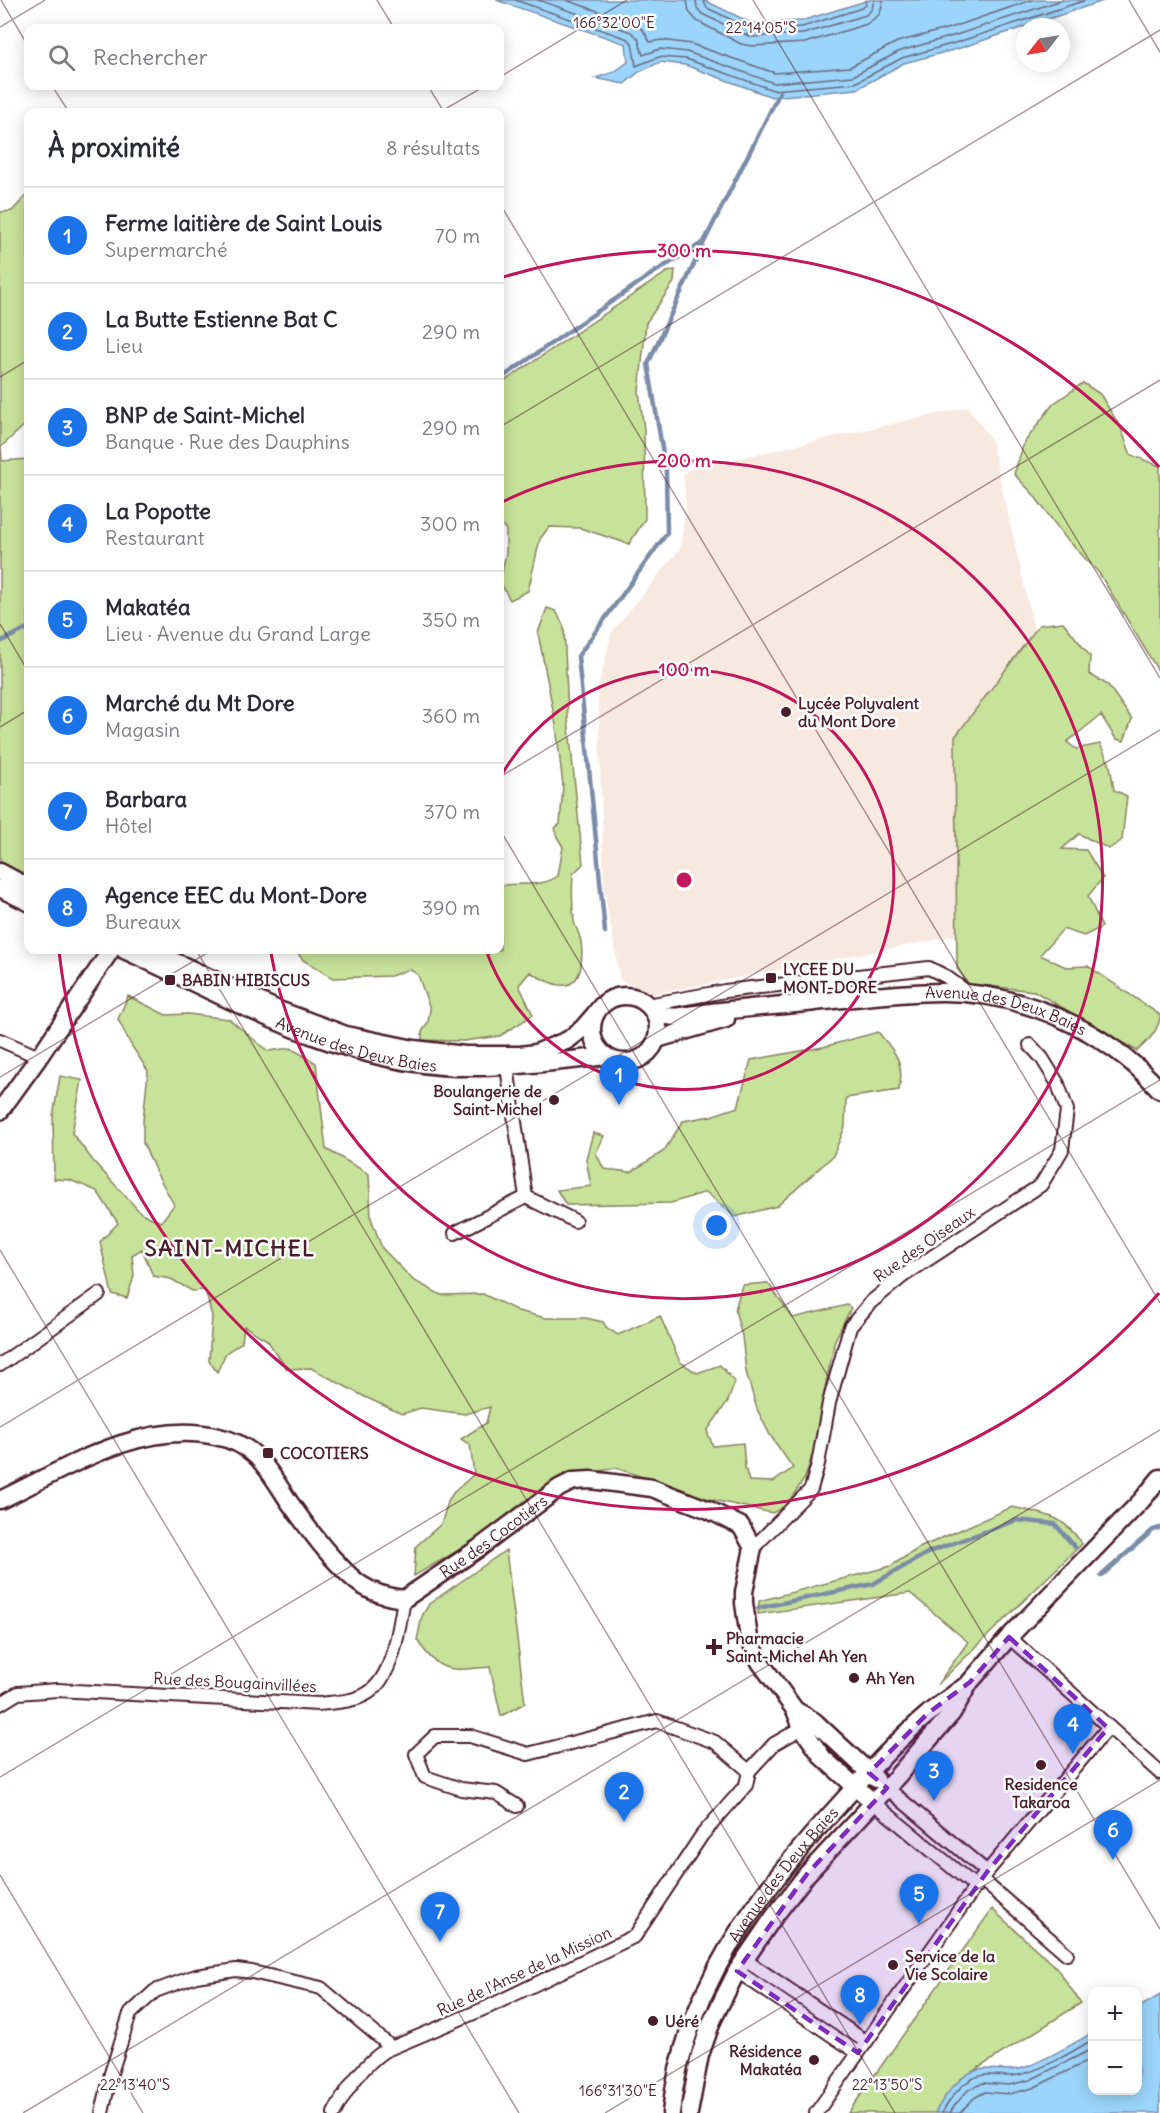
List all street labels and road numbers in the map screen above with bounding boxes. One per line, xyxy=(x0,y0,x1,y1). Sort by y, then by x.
street label: Avenue des Deux Baies xyxy=(925,982,1090,1039)
street label: Avenue des Deux Baies xyxy=(273,1012,438,1076)
street label: Rue des Oiseaux xyxy=(870,1202,979,1286)
street label: Rue des Cocotiers xyxy=(436,1490,551,1582)
street label: Rue des Bougainvillées xyxy=(153,1668,317,1696)
street label: Avenue des Deux Baies xyxy=(724,1803,842,1946)
street label: Rue de l'Anse de la Mission xyxy=(434,1922,614,2020)

